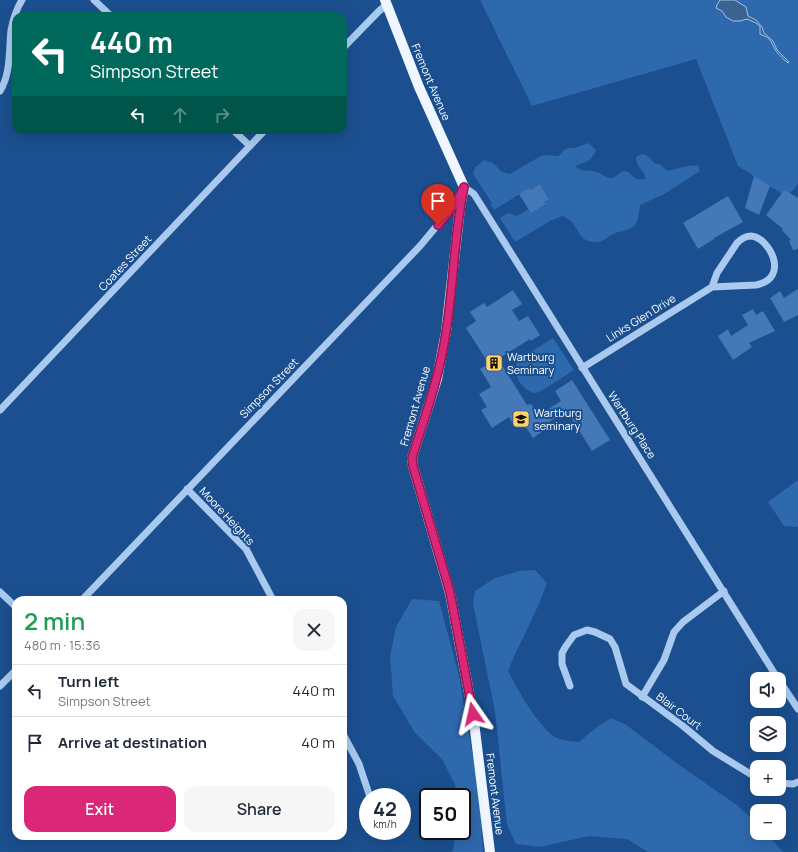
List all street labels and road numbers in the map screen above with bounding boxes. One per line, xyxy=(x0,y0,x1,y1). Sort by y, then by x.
street label: Fremont Avenue xyxy=(408,41,455,123)
street label: Coates Street xyxy=(95,231,154,294)
street label: Links Glen Drive xyxy=(603,290,679,345)
street label: Simpson Street xyxy=(236,354,301,421)
street label: Fremont Avenue xyxy=(396,364,433,447)
street label: Wartburg Place xyxy=(605,388,660,462)
street label: Moore Heights xyxy=(196,483,258,548)
street label: Blair Court xyxy=(653,689,705,733)
street label: Fremont Avenue xyxy=(483,752,508,836)

